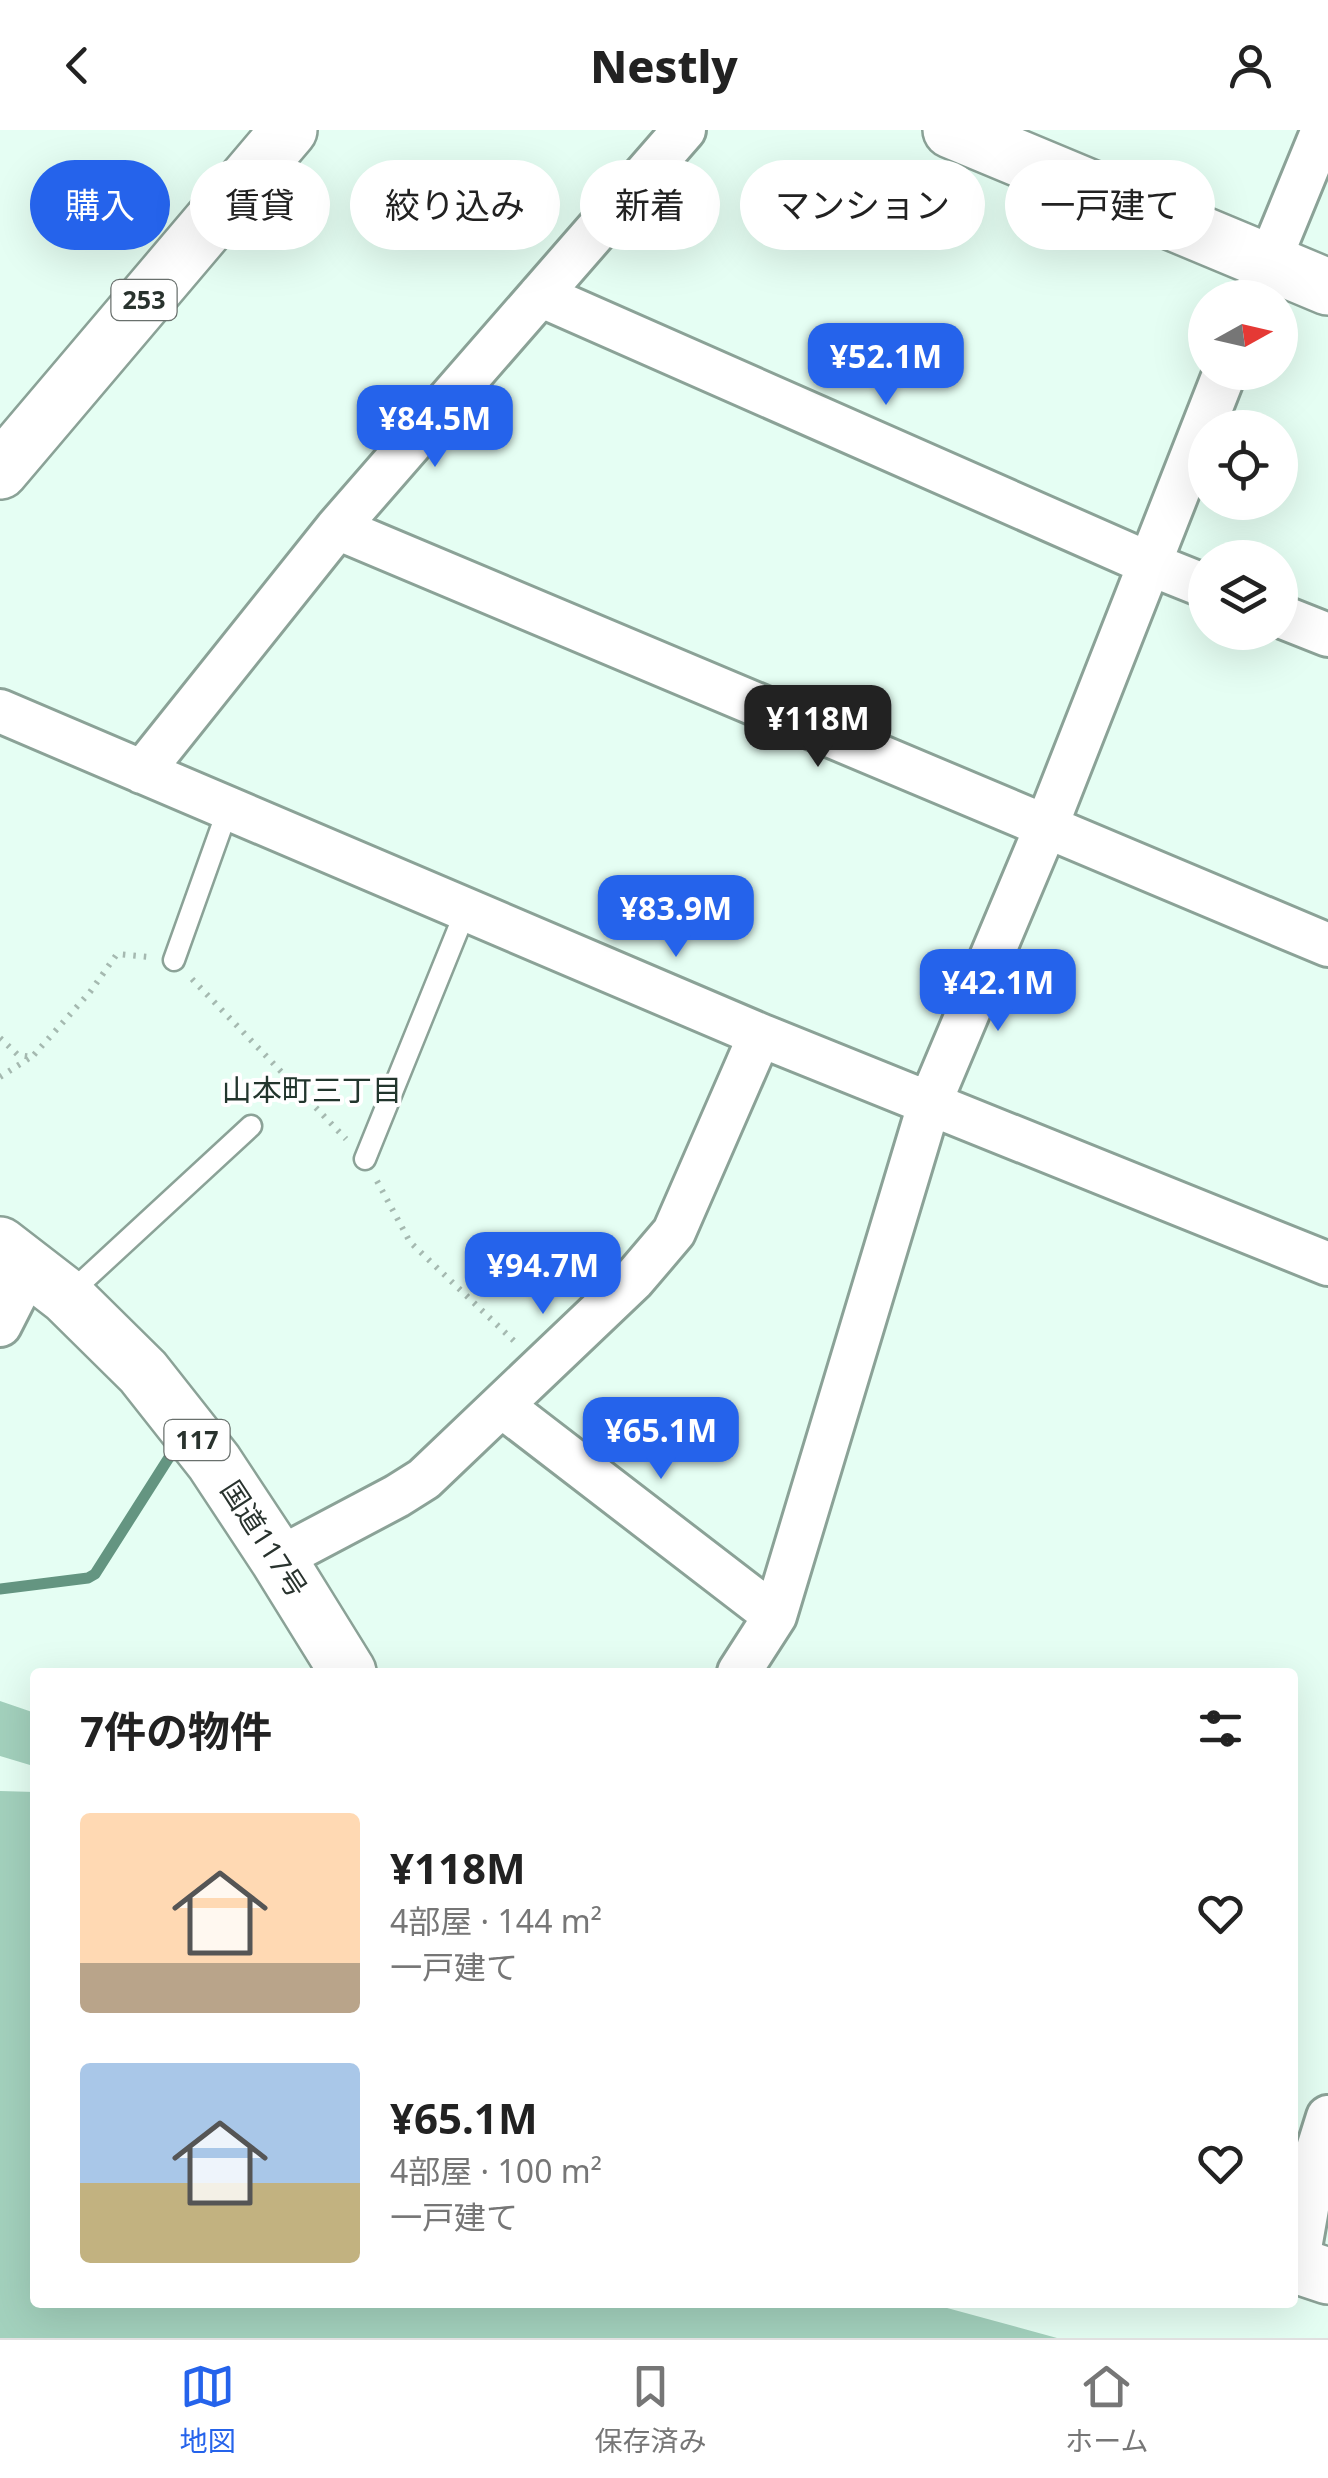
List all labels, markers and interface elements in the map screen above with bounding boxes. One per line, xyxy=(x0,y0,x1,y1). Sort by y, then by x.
text: Nestly xyxy=(590,35,738,96)
icon: back xyxy=(50,38,105,93)
icon: person xyxy=(1223,38,1278,93)
chip: 購入 xyxy=(30,160,170,250)
chip: 賃貸 xyxy=(190,160,330,250)
chip: 絞り込み xyxy=(350,160,560,250)
chip: 新着 xyxy=(580,160,720,250)
chip: マンション xyxy=(740,160,985,250)
chip: 一戸建て xyxy=(1005,160,1215,250)
road number: 253 xyxy=(112,280,176,320)
north arrow xyxy=(1188,280,1298,390)
map controls xyxy=(1188,280,1298,650)
pin: ¥52.1M xyxy=(805,323,967,408)
text: ¥52.1M xyxy=(830,334,942,377)
pin: ¥84.5M xyxy=(354,385,516,470)
text: ¥84.5M xyxy=(379,396,491,439)
button: locate xyxy=(1188,410,1298,520)
button: layers xyxy=(1188,540,1298,650)
pin: ¥118M xyxy=(748,685,888,770)
text: ¥118M xyxy=(766,696,870,739)
pin: ¥83.9M xyxy=(595,875,757,960)
text: ¥83.9M xyxy=(620,886,732,929)
pin: ¥42.1M xyxy=(917,949,1079,1034)
text: ¥42.1M xyxy=(942,960,1054,1003)
district label: 山本町三丁目 xyxy=(222,1069,402,1110)
pin: ¥94.7M xyxy=(462,1232,624,1317)
text: ¥94.7M xyxy=(487,1243,599,1286)
pin: ¥65.1M xyxy=(580,1397,742,1482)
text: ¥65.1M xyxy=(605,1408,717,1451)
road number: 117 xyxy=(164,1420,230,1460)
street label: 国道117号 xyxy=(213,1473,317,1604)
icon: filters xyxy=(1193,1701,1248,1756)
text: 7件の物件 xyxy=(80,1702,272,1759)
text: ¥118M xyxy=(390,1839,526,1896)
icon: home xyxy=(160,1853,280,1973)
icon: heart xyxy=(1193,1886,1248,1941)
text: 4部屋 · 144 m² xyxy=(390,1899,602,1942)
text: 一戸建て xyxy=(390,1945,518,1988)
text: ¥65.1M xyxy=(390,2089,538,2146)
icon: home xyxy=(160,2103,280,2223)
icon: heart xyxy=(1193,2136,1248,2191)
text: 4部屋 · 100 m² xyxy=(390,2149,602,2192)
text: 一戸建て xyxy=(390,2195,518,2238)
tab: 地図 xyxy=(179,2359,235,2459)
tab: 保存済み xyxy=(594,2359,706,2459)
tab: ホーム xyxy=(1065,2359,1149,2459)

